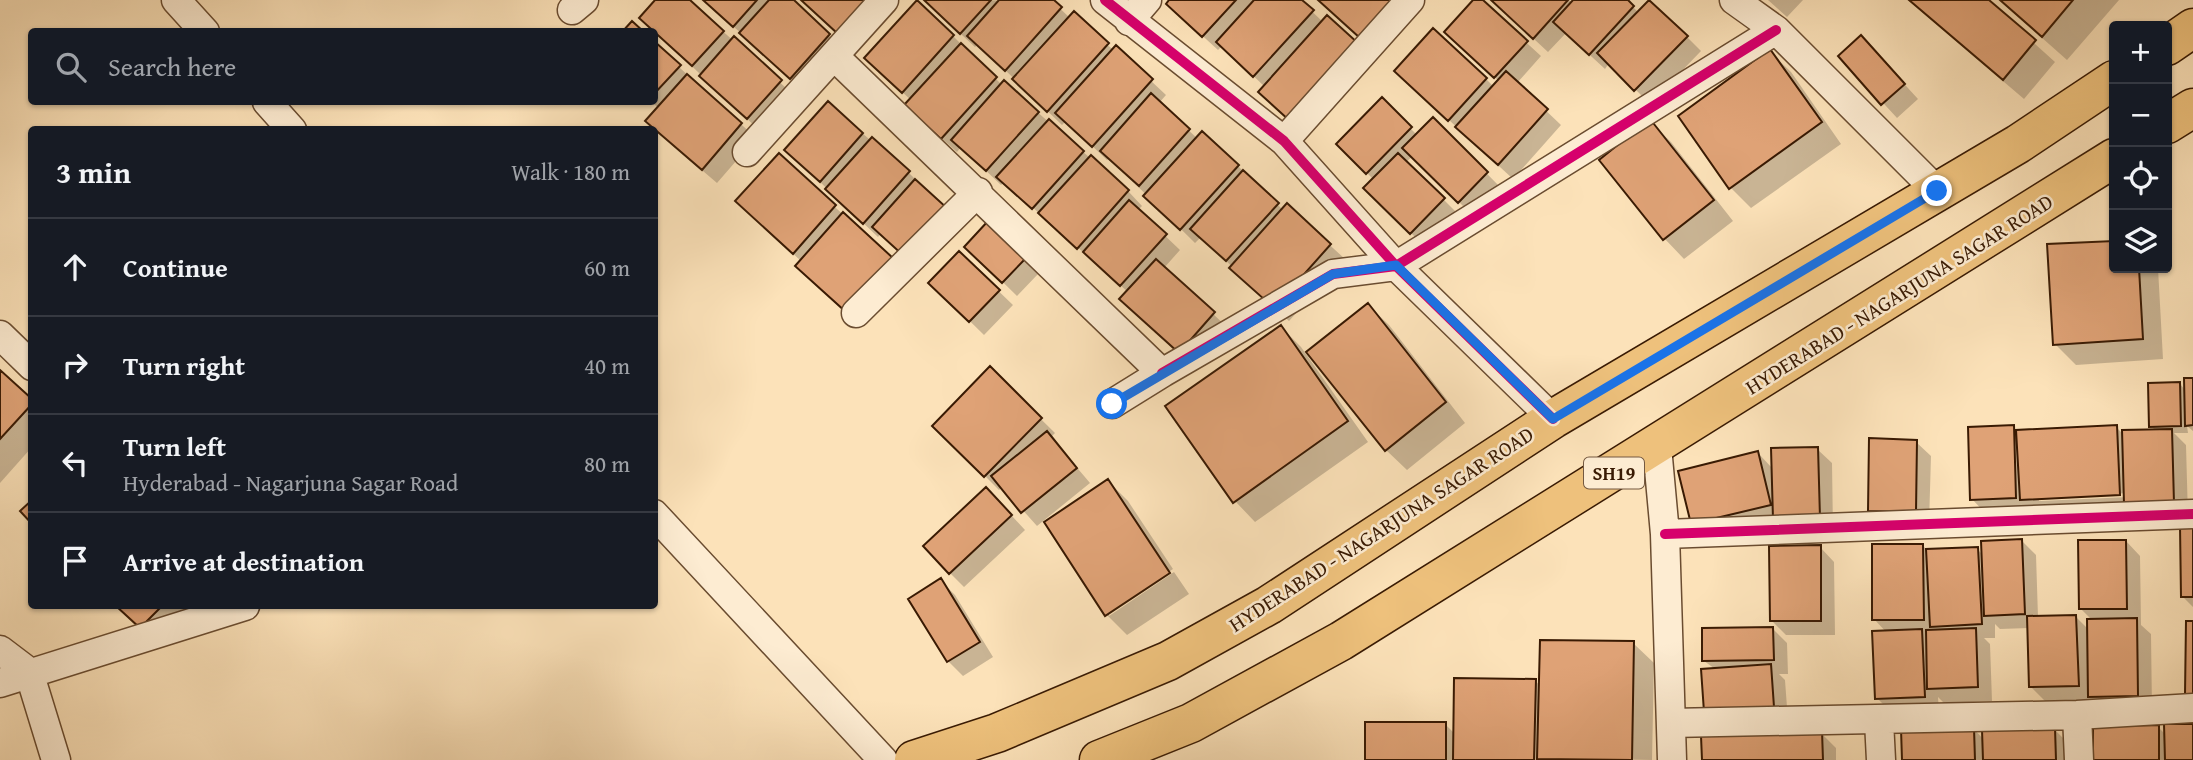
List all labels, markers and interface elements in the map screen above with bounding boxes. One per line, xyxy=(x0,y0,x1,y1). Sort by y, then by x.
map controls xyxy=(2109,21,2172,273)
button: + xyxy=(2109,21,2172,84)
search box xyxy=(28,28,658,105)
text: Search here xyxy=(108,47,236,86)
icon: search xyxy=(52,48,90,86)
button: − xyxy=(2109,84,2172,147)
button: locate xyxy=(2109,147,2172,210)
text: 3 min xyxy=(56,150,131,194)
text: Walk · 180 m xyxy=(511,155,630,188)
route end xyxy=(1921,175,1952,206)
street label: HYDERABAD - NAGARJUNA SAGAR ROAD xyxy=(1739,186,2059,402)
button: layers xyxy=(2109,210,2172,273)
icon: ahead xyxy=(56,248,94,286)
text: Continue xyxy=(123,248,228,287)
text: 60 m xyxy=(584,251,630,284)
icon: right xyxy=(56,346,94,384)
text: Turn right xyxy=(123,346,245,385)
text: 40 m xyxy=(584,349,630,382)
route start xyxy=(1096,388,1127,419)
street label: HYDERABAD - NAGARJUNA SAGAR ROAD xyxy=(1223,419,1539,639)
text: Turn left xyxy=(123,427,226,466)
icon: left xyxy=(56,444,94,482)
text: 80 m xyxy=(584,447,630,480)
road number: SH19 xyxy=(1584,458,1644,488)
text: Hyderabad - Nagarjuna Sagar Road xyxy=(123,466,458,499)
icon: arrive xyxy=(56,542,94,580)
text: Arrive at destination xyxy=(123,542,364,581)

